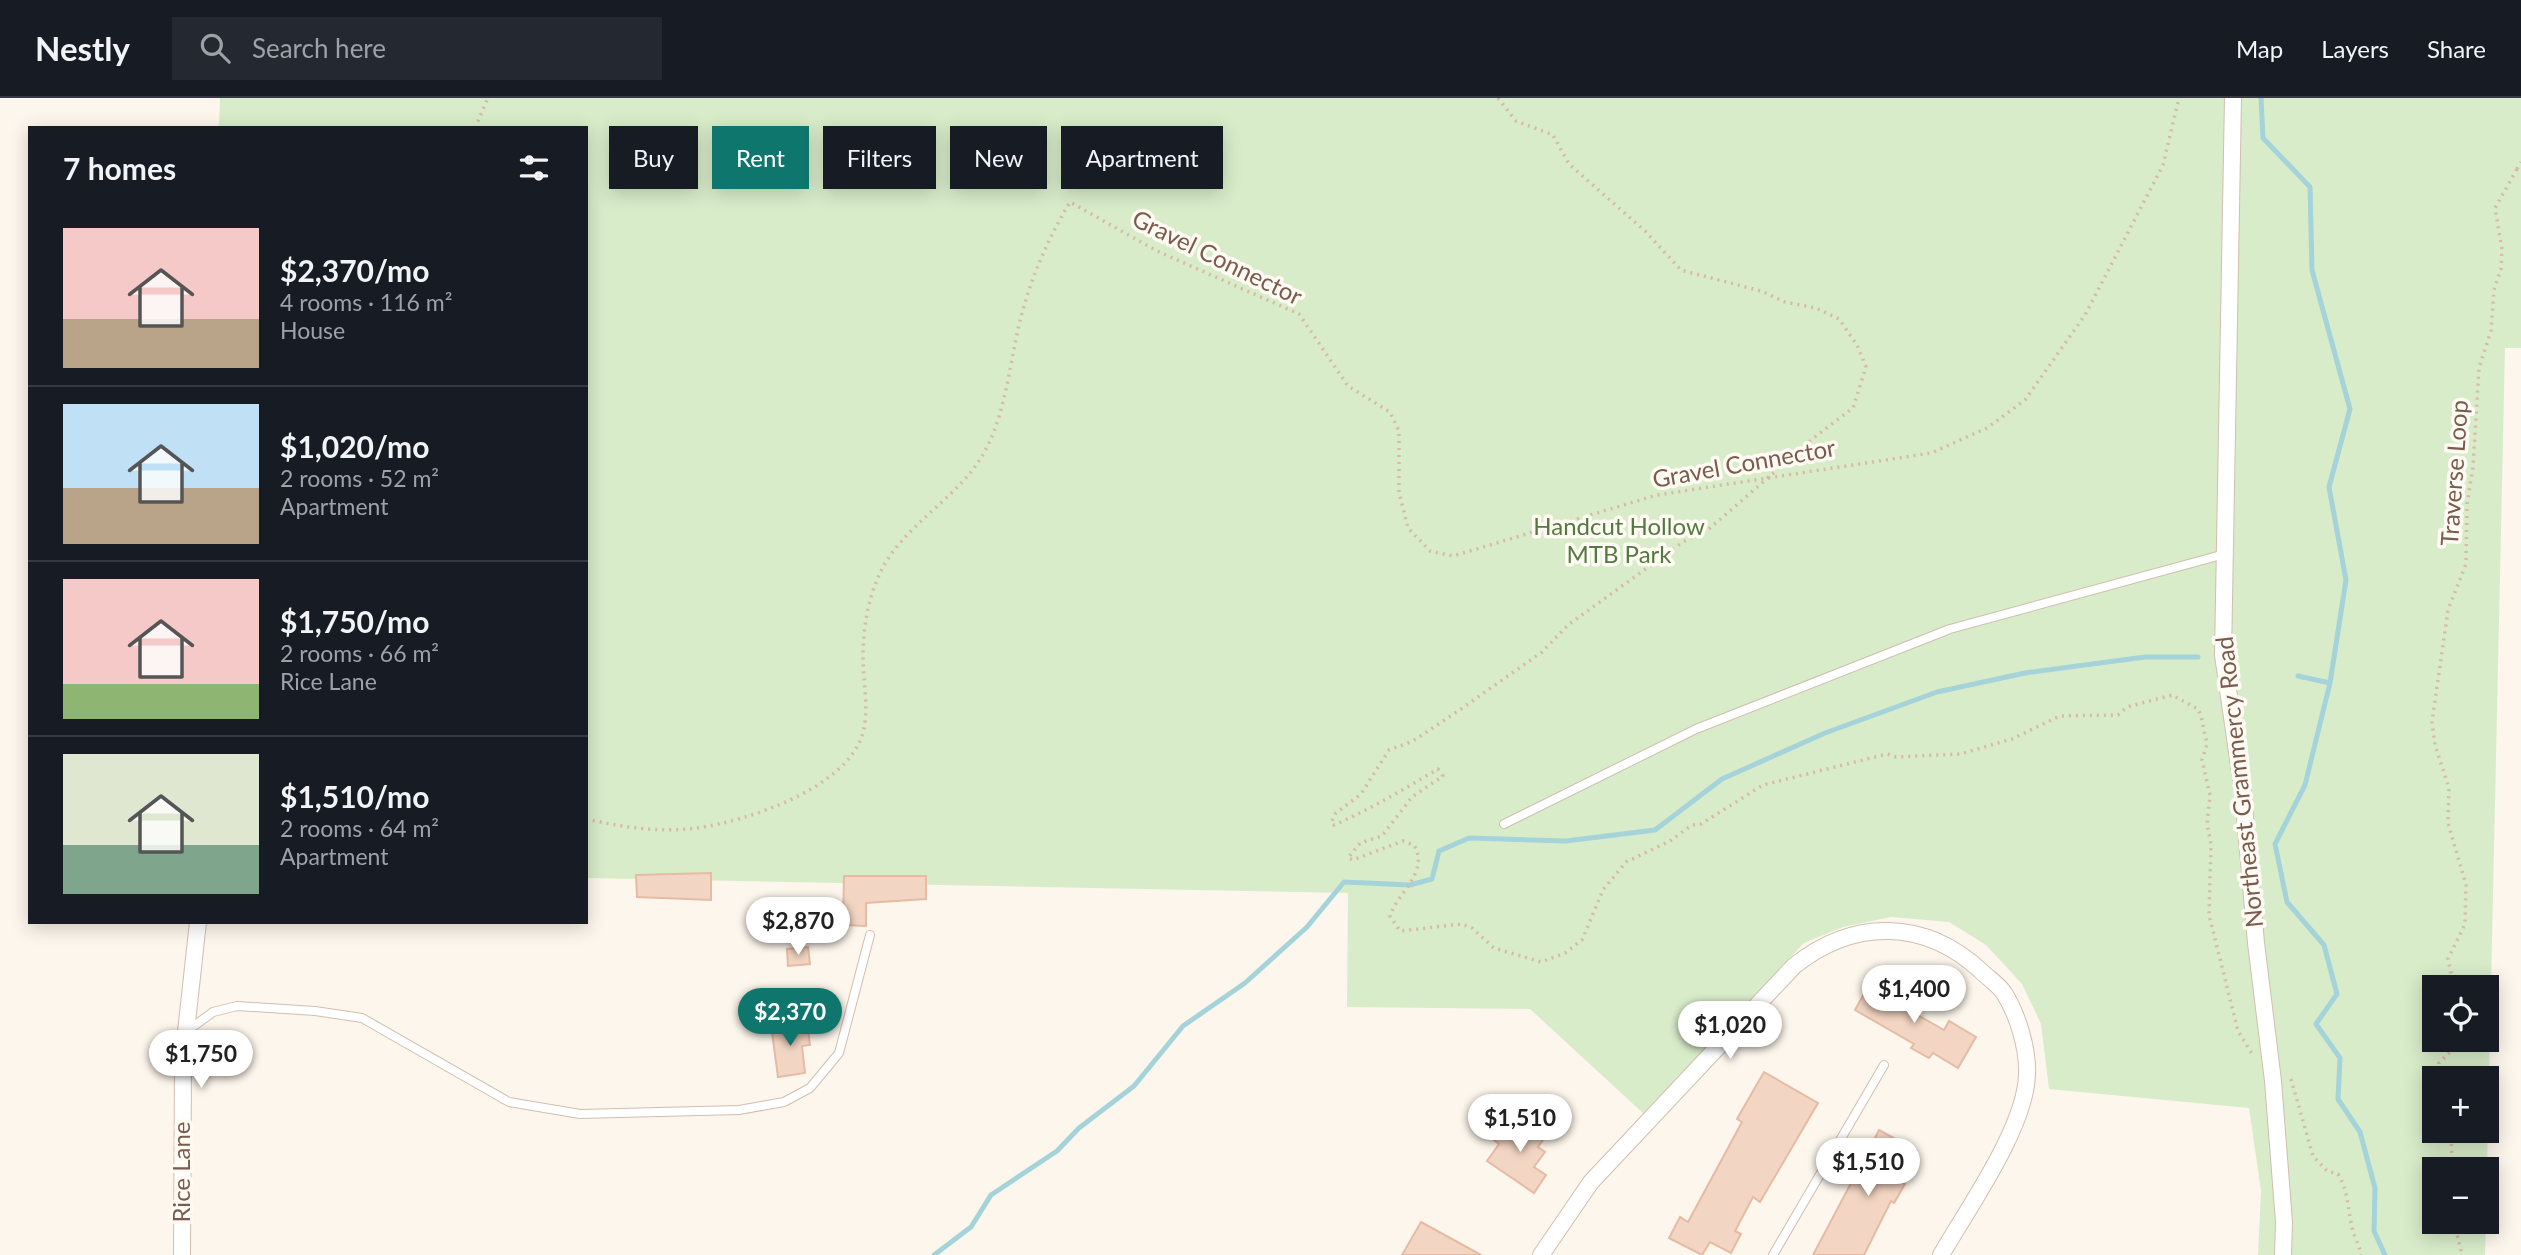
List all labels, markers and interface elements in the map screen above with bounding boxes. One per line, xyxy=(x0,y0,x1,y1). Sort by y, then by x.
search box xyxy=(172,17,662,80)
text: Nestly xyxy=(35,28,130,68)
icon: search xyxy=(196,29,234,67)
text: Search here xyxy=(252,32,386,64)
text: Map xyxy=(2236,34,2283,63)
text: Layers xyxy=(2321,34,2389,63)
text: Share xyxy=(2427,34,2486,63)
chip: Buy xyxy=(609,126,698,189)
chip: Rent xyxy=(712,126,809,189)
chip: Filters xyxy=(823,126,936,189)
chip: New xyxy=(950,126,1047,189)
chip: Apartment xyxy=(1061,126,1223,189)
icon: filters xyxy=(515,149,553,187)
text: 7 homes xyxy=(63,150,176,186)
street label: Gravel Connector xyxy=(1128,203,1308,310)
text: $2,370/mo xyxy=(280,252,429,288)
icon: home xyxy=(119,256,203,340)
text: 4 rooms · 116 m² xyxy=(280,288,452,316)
text: House xyxy=(280,316,345,344)
street label: Traverse Loop xyxy=(2434,399,2473,547)
text: $1,020/mo xyxy=(280,428,429,464)
icon: home xyxy=(119,432,203,516)
street label: Gravel Connector xyxy=(1650,432,1838,493)
text: 2 rooms · 52 m² xyxy=(280,464,439,492)
text: Apartment xyxy=(280,492,388,520)
park label: Handcut Hollow MTB Park xyxy=(1533,511,1705,568)
text: $1,750/mo xyxy=(280,603,429,639)
icon: home xyxy=(119,607,203,691)
street label: Northeast Grammercy Road xyxy=(2209,635,2268,929)
text: 2 rooms · 66 m² xyxy=(280,639,439,667)
text: Rice Lane xyxy=(280,667,377,695)
text: $1,510/mo xyxy=(280,778,429,814)
icon: home xyxy=(119,782,203,866)
text: 2 rooms · 64 m² xyxy=(280,814,439,842)
text: Apartment xyxy=(280,842,388,870)
pin: $2,870 xyxy=(741,898,855,957)
text: $2,870 xyxy=(762,906,834,934)
pin: $1,400 xyxy=(1857,965,1971,1025)
text: $1,400 xyxy=(1878,974,1950,1002)
map controls xyxy=(2422,975,2499,1234)
button: locate xyxy=(2422,975,2499,1052)
pin: $2,370 xyxy=(733,988,847,1048)
text: $2,370 xyxy=(754,997,826,1025)
pin: $1,020 xyxy=(1673,1002,1787,1061)
text: $1,020 xyxy=(1694,1010,1766,1038)
pin: $1,750 xyxy=(144,1030,258,1090)
text: $1,750 xyxy=(165,1039,237,1067)
button: + xyxy=(2422,1066,2499,1143)
pin: $1,510 xyxy=(1463,1094,1577,1154)
text: $1,510 xyxy=(1484,1103,1556,1131)
street label: Rice Lane xyxy=(166,1121,195,1223)
pin: $1,510 xyxy=(1811,1138,1925,1198)
text: $1,510 xyxy=(1832,1147,1904,1175)
button: − xyxy=(2422,1157,2499,1234)

